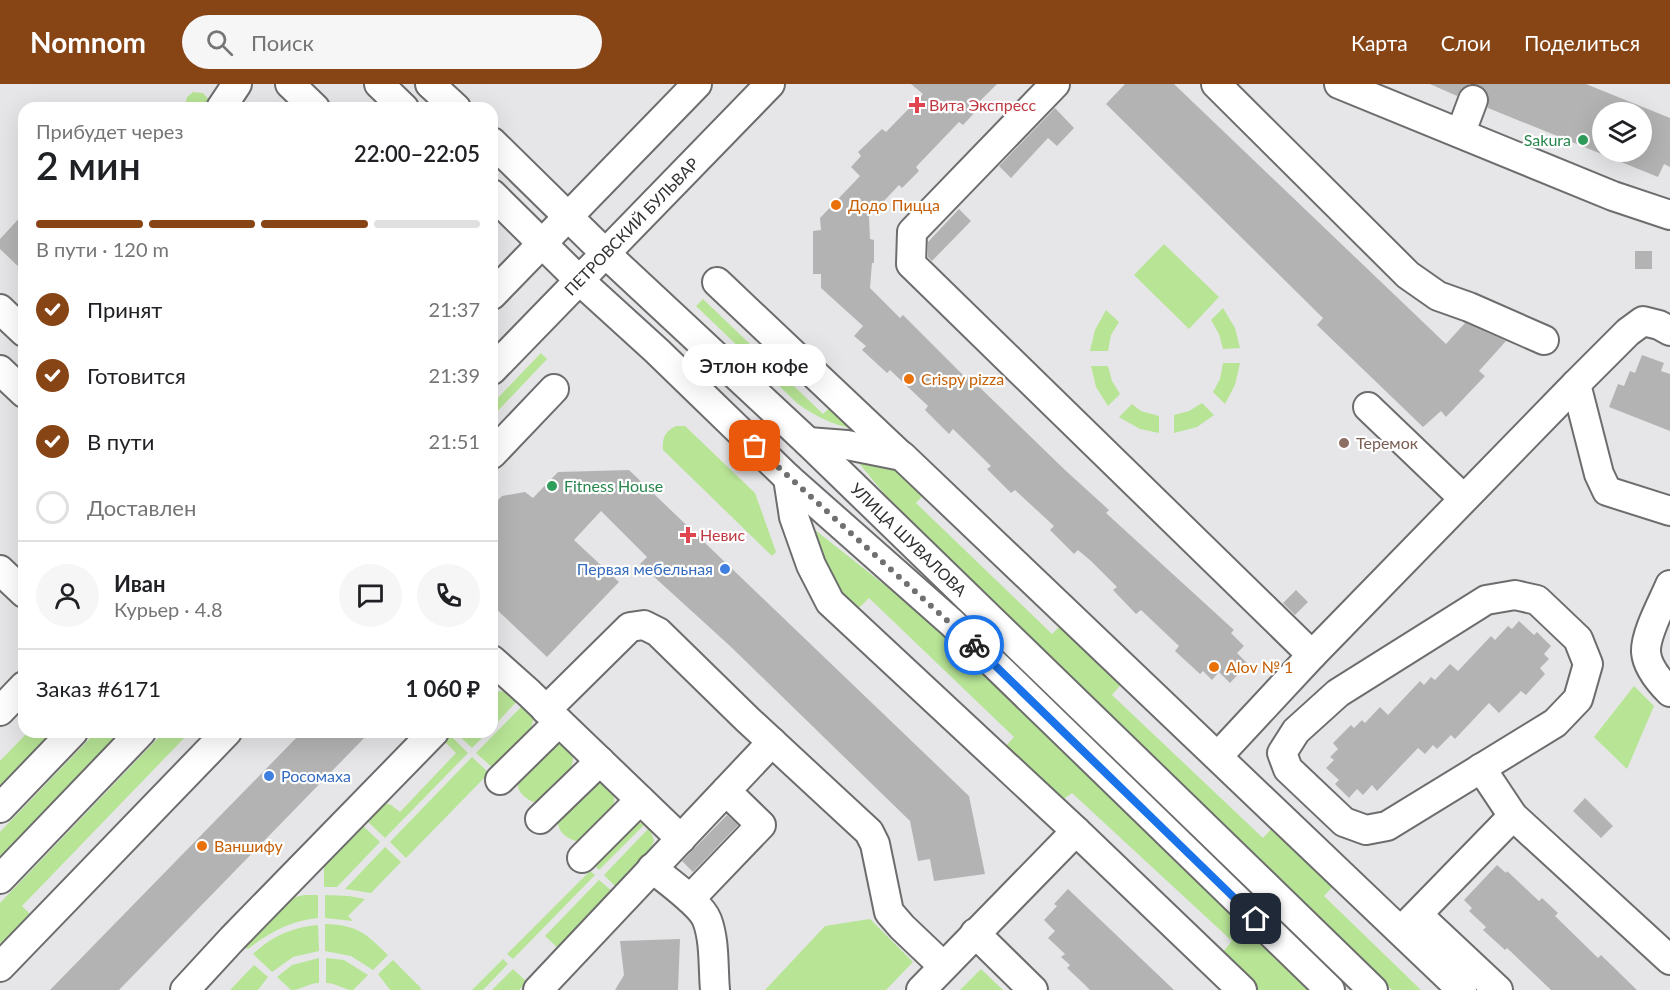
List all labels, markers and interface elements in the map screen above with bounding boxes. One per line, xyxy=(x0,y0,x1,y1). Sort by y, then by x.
search box xyxy=(182,15,602,69)
text: Nomnom xyxy=(30,25,146,59)
icon: search xyxy=(203,26,236,59)
text: Поиск xyxy=(251,29,314,56)
text: Карта xyxy=(1351,30,1408,55)
text: Слои xyxy=(1441,30,1491,55)
text: Поделиться xyxy=(1524,30,1640,55)
place label: Вита Экспресс xyxy=(929,95,1037,114)
marker: Вита Экспресс xyxy=(910,98,924,112)
map controls xyxy=(1592,102,1652,162)
button: layers xyxy=(1592,102,1652,162)
text: Прибудет через xyxy=(36,119,183,143)
place label: Sakura xyxy=(1524,130,1571,149)
marker: Sakura xyxy=(1576,133,1590,147)
text: 22:00–22:05 xyxy=(354,140,480,167)
text: 2 мин xyxy=(36,142,141,188)
street label: ПЕТРОВСКИЙ БУЛЬВАР xyxy=(560,153,702,299)
place label: Додо Пицца xyxy=(848,195,940,214)
marker: Додо Пицца xyxy=(829,198,843,212)
text: В пути · 120 m xyxy=(36,237,169,261)
icon: check xyxy=(36,293,69,326)
text: Принят xyxy=(87,296,162,323)
text: 21:37 xyxy=(429,297,480,321)
callout: Этлон кофе xyxy=(683,344,827,386)
text: Этлон кофе xyxy=(700,353,808,377)
icon: check xyxy=(36,359,69,392)
text: Готовится xyxy=(87,362,186,389)
text: 21:39 xyxy=(429,363,480,387)
place label: Crispy pizza xyxy=(921,369,1004,388)
marker: Crispy pizza xyxy=(902,372,916,386)
pin xyxy=(729,420,780,471)
icon: check xyxy=(36,425,69,458)
text: В пути xyxy=(87,428,154,455)
text: 21:51 xyxy=(429,429,480,453)
icon: bag xyxy=(738,429,771,462)
place label: Теремок xyxy=(1356,433,1419,452)
marker: Теремок xyxy=(1337,436,1351,450)
place label: Fitness House xyxy=(564,476,663,495)
marker: Fitness House xyxy=(545,479,559,493)
street label: УЛИЦА ШУВАЛОВА xyxy=(847,479,971,600)
text: Доставлен xyxy=(87,494,196,521)
place label: Невис xyxy=(700,525,746,544)
marker: Невис xyxy=(681,528,695,542)
place label: Первая мебельная xyxy=(577,559,713,578)
marker: Первая мебельная xyxy=(718,562,732,576)
button: person xyxy=(36,564,99,627)
button: chat xyxy=(339,564,402,627)
button: phone xyxy=(417,564,480,627)
text: Иван xyxy=(114,570,166,597)
text: Курьер · 4.8 xyxy=(114,597,223,621)
courier xyxy=(944,615,1004,675)
icon: bike xyxy=(958,629,991,662)
place label: Alov № 1 xyxy=(1226,657,1293,676)
marker: Alov № 1 xyxy=(1207,660,1221,674)
text: Заказ #6171 xyxy=(36,675,161,702)
text: 1 060 ₽ xyxy=(405,675,480,702)
place label: Росомаха xyxy=(281,766,351,785)
marker: Росомаха xyxy=(262,769,276,783)
place label: Ваншифу xyxy=(214,836,284,855)
marker: Ваншифу xyxy=(195,839,209,853)
pin xyxy=(1230,893,1281,944)
icon: home xyxy=(1239,902,1272,935)

